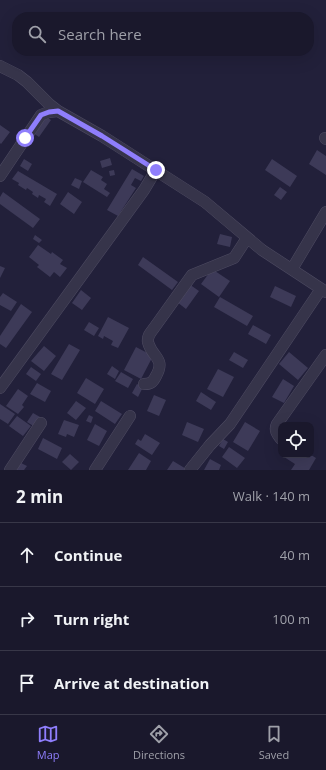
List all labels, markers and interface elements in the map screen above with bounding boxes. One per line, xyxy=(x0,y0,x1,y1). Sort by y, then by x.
search box xyxy=(12,12,314,56)
icon: search xyxy=(26,23,48,45)
text: Search here xyxy=(58,24,142,44)
route start xyxy=(16,129,34,147)
route end xyxy=(147,161,165,179)
map controls xyxy=(278,422,314,458)
button: locate xyxy=(278,422,314,458)
text: 2 min xyxy=(16,485,63,508)
text: Walk · 140 m xyxy=(233,487,310,505)
icon: ahead xyxy=(16,544,38,566)
text: Continue xyxy=(54,545,122,565)
text: 40 m xyxy=(280,546,310,564)
icon: right xyxy=(16,608,38,630)
text: Turn right xyxy=(54,609,129,629)
text: 100 m xyxy=(272,610,310,628)
icon: arrive xyxy=(16,672,38,694)
text: Arrive at destination xyxy=(54,673,209,693)
tab: Map xyxy=(37,723,60,762)
tab: Directions xyxy=(133,723,185,762)
tab: Saved xyxy=(259,723,289,762)

